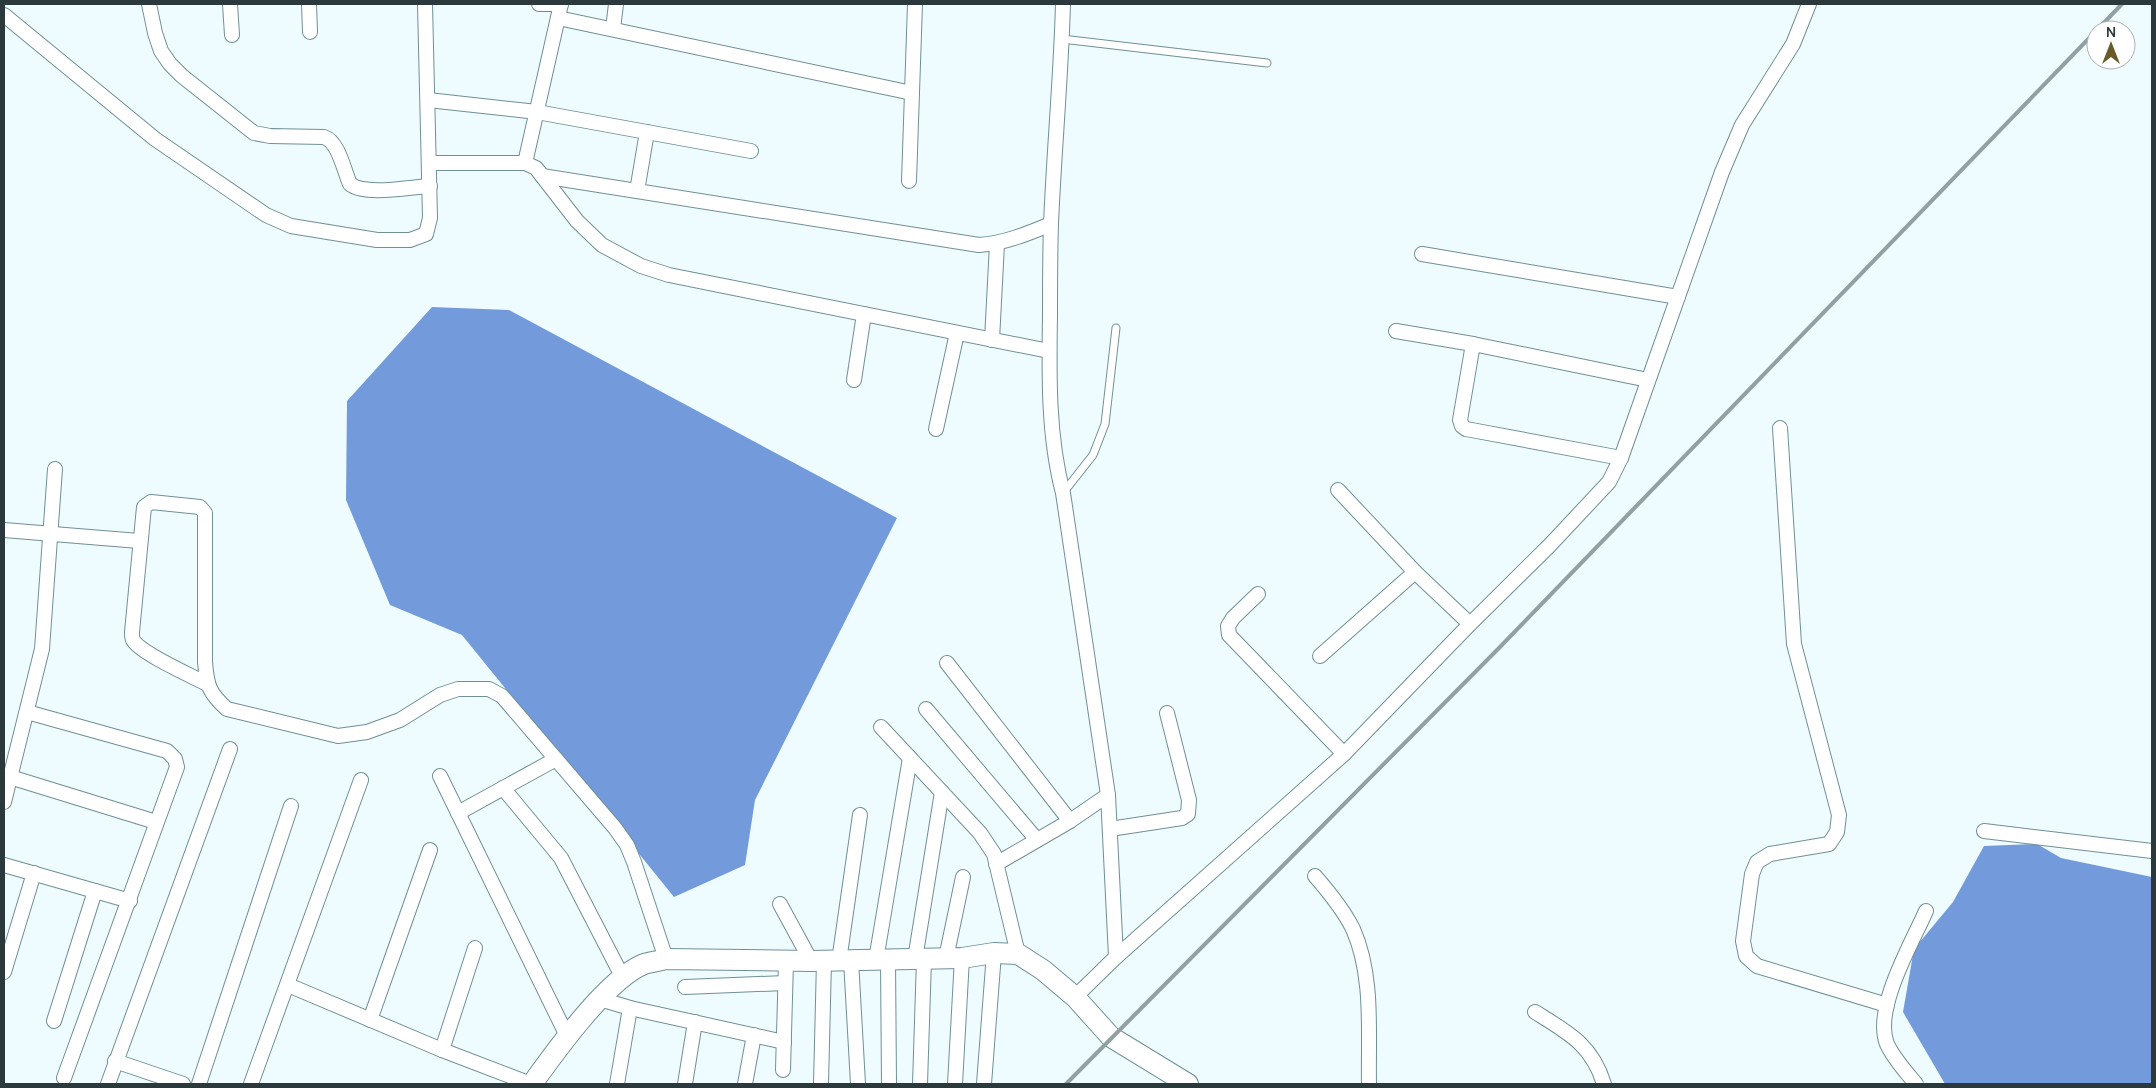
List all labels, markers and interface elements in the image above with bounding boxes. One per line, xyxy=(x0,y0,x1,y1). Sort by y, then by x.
north arrow xyxy=(2086,20,2136,70)
text: N xyxy=(2106,22,2116,41)

